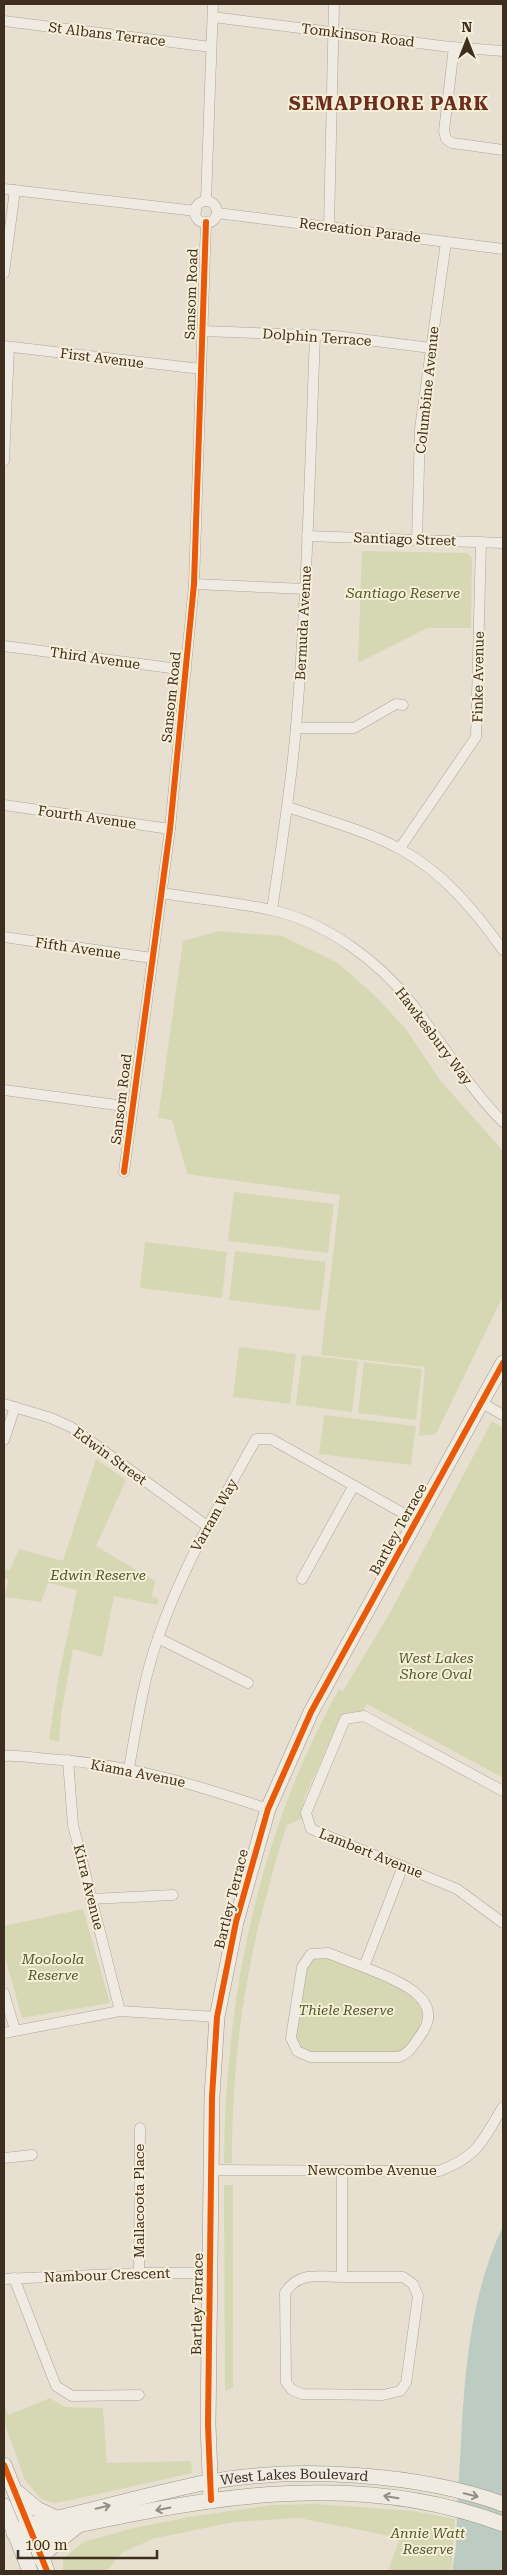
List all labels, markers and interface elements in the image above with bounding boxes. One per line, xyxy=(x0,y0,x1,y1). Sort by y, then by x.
north arrow xyxy=(442,15,492,65)
street label: St Albans Terrace xyxy=(48,19,167,49)
text: N xyxy=(462,19,473,35)
street label: Tomkinson Road xyxy=(300,20,416,50)
district label: SEMAPHORE PARK xyxy=(289,92,489,115)
street label: Recreation Parade xyxy=(298,215,422,245)
street label: Sansom Road xyxy=(181,248,201,340)
street label: Dolphin Terrace xyxy=(262,325,372,349)
street label: Columbine Avenue xyxy=(412,325,442,455)
street label: First Avenue xyxy=(59,345,145,371)
street label: Santiago Street xyxy=(353,529,457,549)
street label: Bermuda Avenue xyxy=(292,565,314,681)
park label: Santiago Reserve xyxy=(345,585,460,601)
street label: Finke Avenue xyxy=(469,631,487,723)
street label: Third Avenue xyxy=(49,644,142,672)
street label: Sansom Road xyxy=(158,651,184,743)
street label: Fourth Avenue xyxy=(37,802,137,832)
street label: Fifth Avenue xyxy=(34,934,122,962)
street label: Hawkesbury Way xyxy=(392,984,476,1088)
street label: Sansom Road xyxy=(107,1053,135,1145)
street label: Edwin Street xyxy=(70,1424,150,1488)
street label: Varram Way xyxy=(187,1475,241,1554)
street label: Bartley Terrace xyxy=(366,1480,430,1578)
park label: Edwin Reserve xyxy=(49,1567,146,1583)
park label: West Lakes Shore Oval xyxy=(399,1650,474,1682)
street label: Kiama Avenue xyxy=(89,1756,187,1790)
street label: Lambert Avenue xyxy=(317,1825,426,1881)
street label: Kirra Avenue xyxy=(71,1843,107,1932)
street label: Bartley Terrace xyxy=(211,1847,251,1951)
park label: Mooloola Reserve xyxy=(21,1951,84,1983)
park label: Thiele Reserve xyxy=(299,2002,393,2018)
street label: Mallacoota Place xyxy=(131,2144,147,2258)
street label: Newcombe Avenue xyxy=(307,2162,437,2178)
street label: Bartley Terrace xyxy=(188,2252,206,2355)
street label: Nambour Crescent xyxy=(43,2265,171,2285)
street label: West Lakes Boulevard xyxy=(219,2466,369,2488)
one-way arrow xyxy=(462,2491,478,2500)
one-way arrow xyxy=(383,2492,399,2502)
one-way arrow xyxy=(95,2502,111,2511)
one-way arrow xyxy=(155,2504,171,2514)
park label: Annie Watt Reserve xyxy=(390,2525,466,2557)
scale bar xyxy=(18,2528,156,2560)
text: 100 m xyxy=(25,2536,68,2554)

